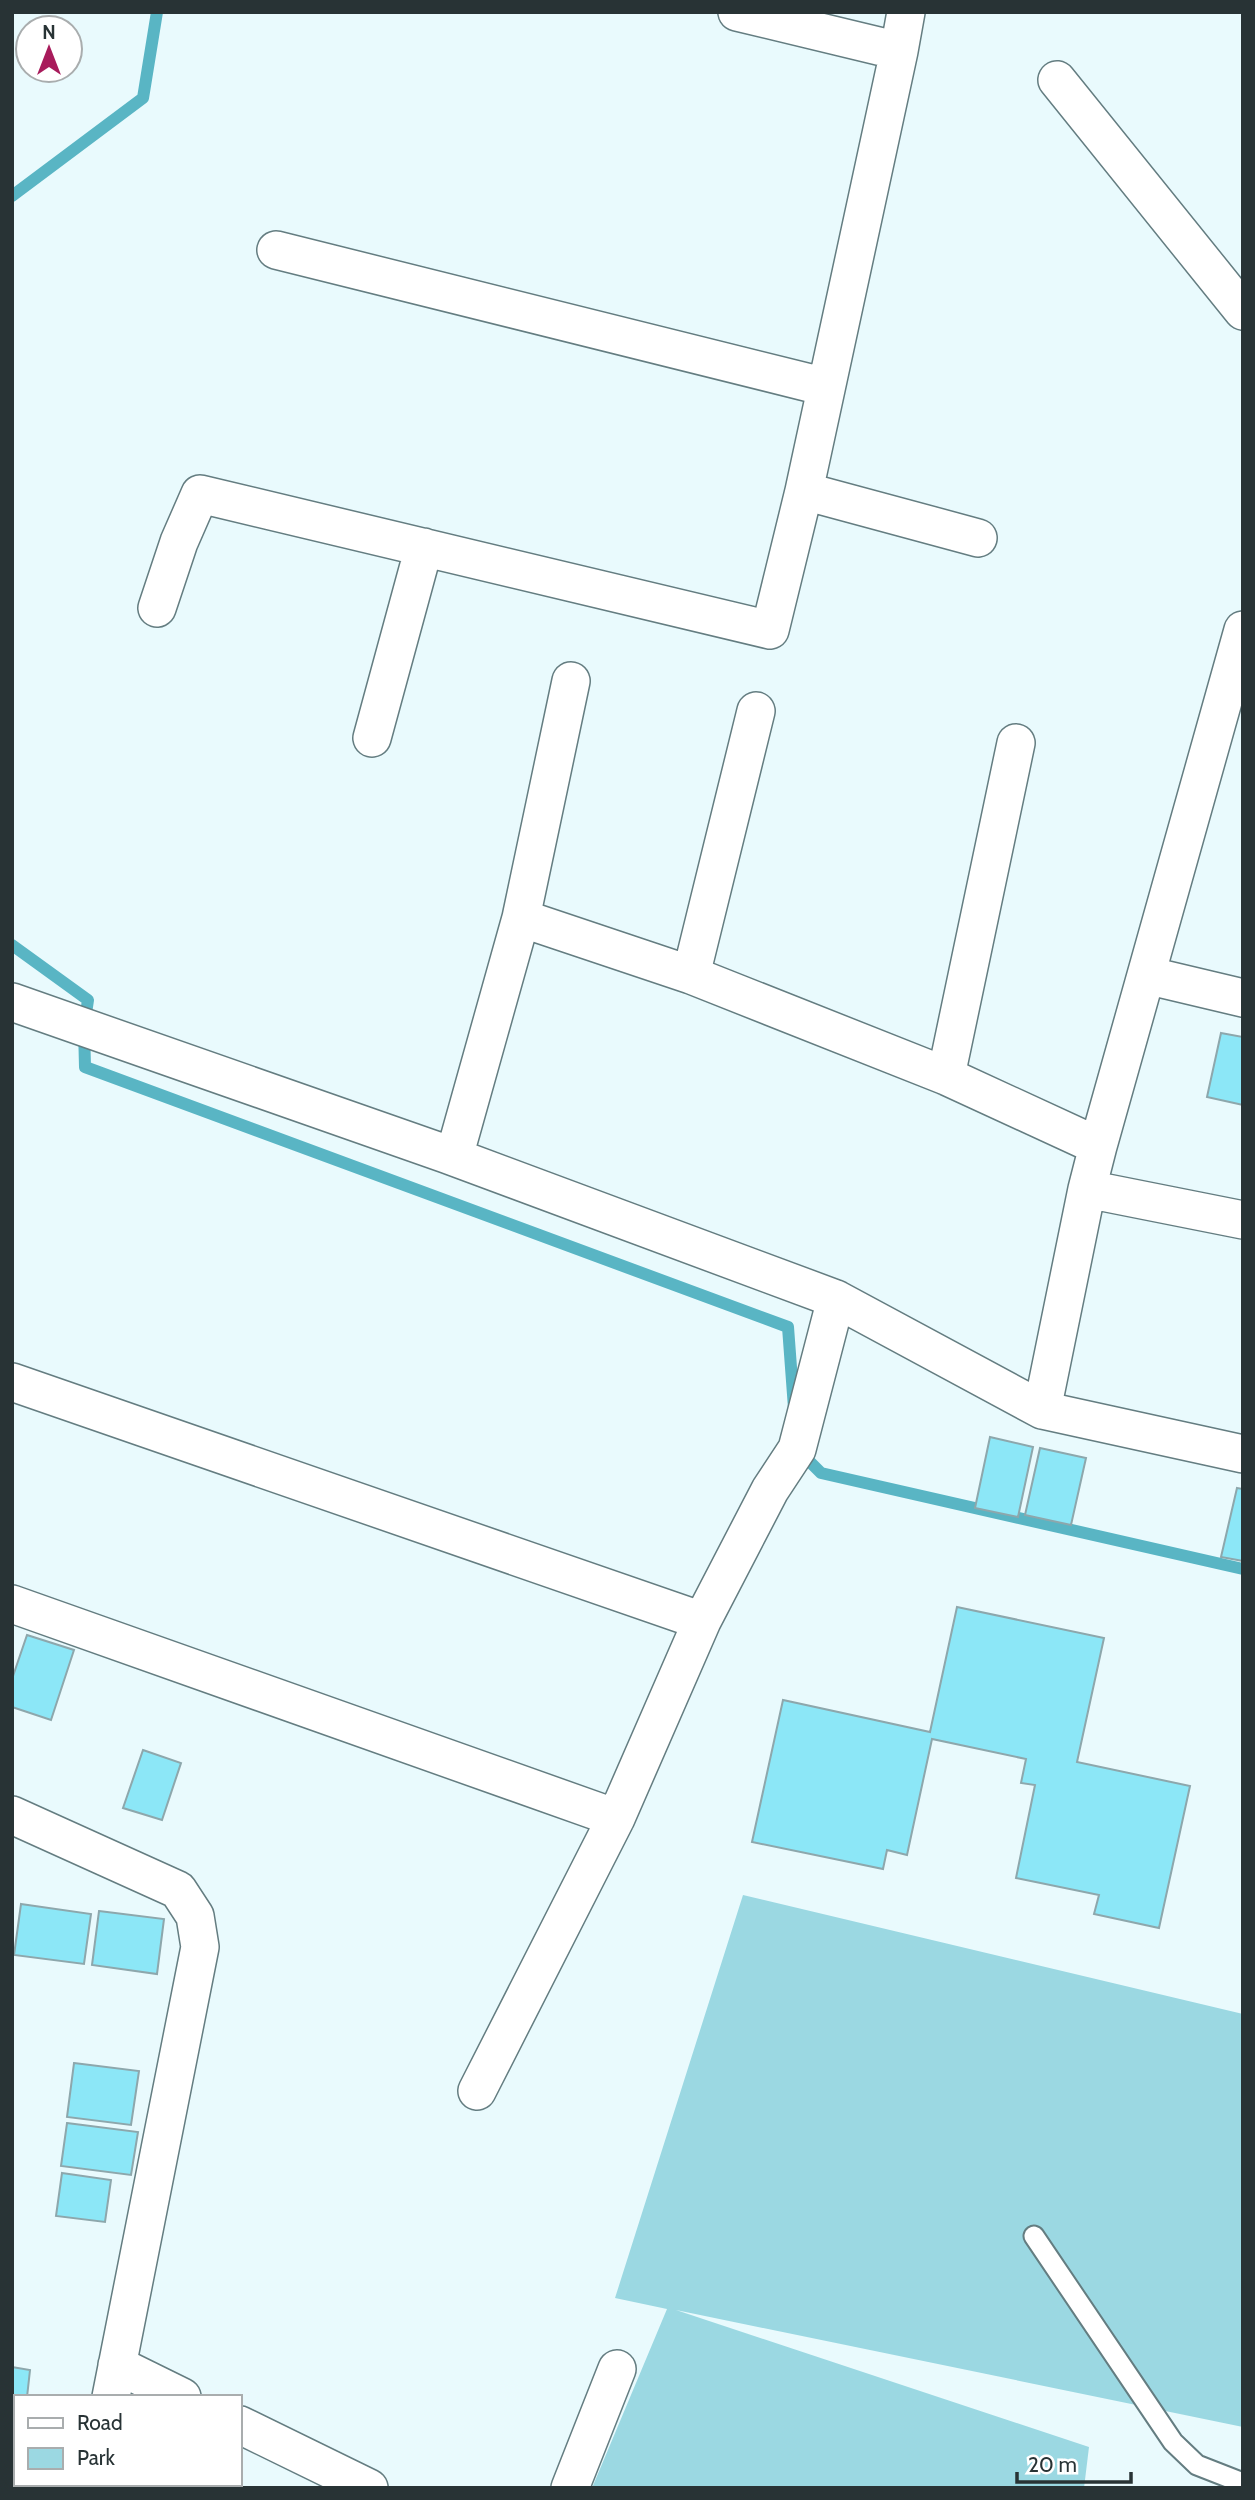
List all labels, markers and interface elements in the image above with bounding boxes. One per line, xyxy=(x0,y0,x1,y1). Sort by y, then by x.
north arrow xyxy=(14,14,84,84)
text: N xyxy=(42,21,56,44)
legend xyxy=(14,2395,242,2486)
text: Road xyxy=(77,2410,123,2435)
scale bar xyxy=(1017,2440,1131,2484)
text: Park xyxy=(77,2445,115,2470)
text: 20 m xyxy=(1028,2452,1077,2477)

